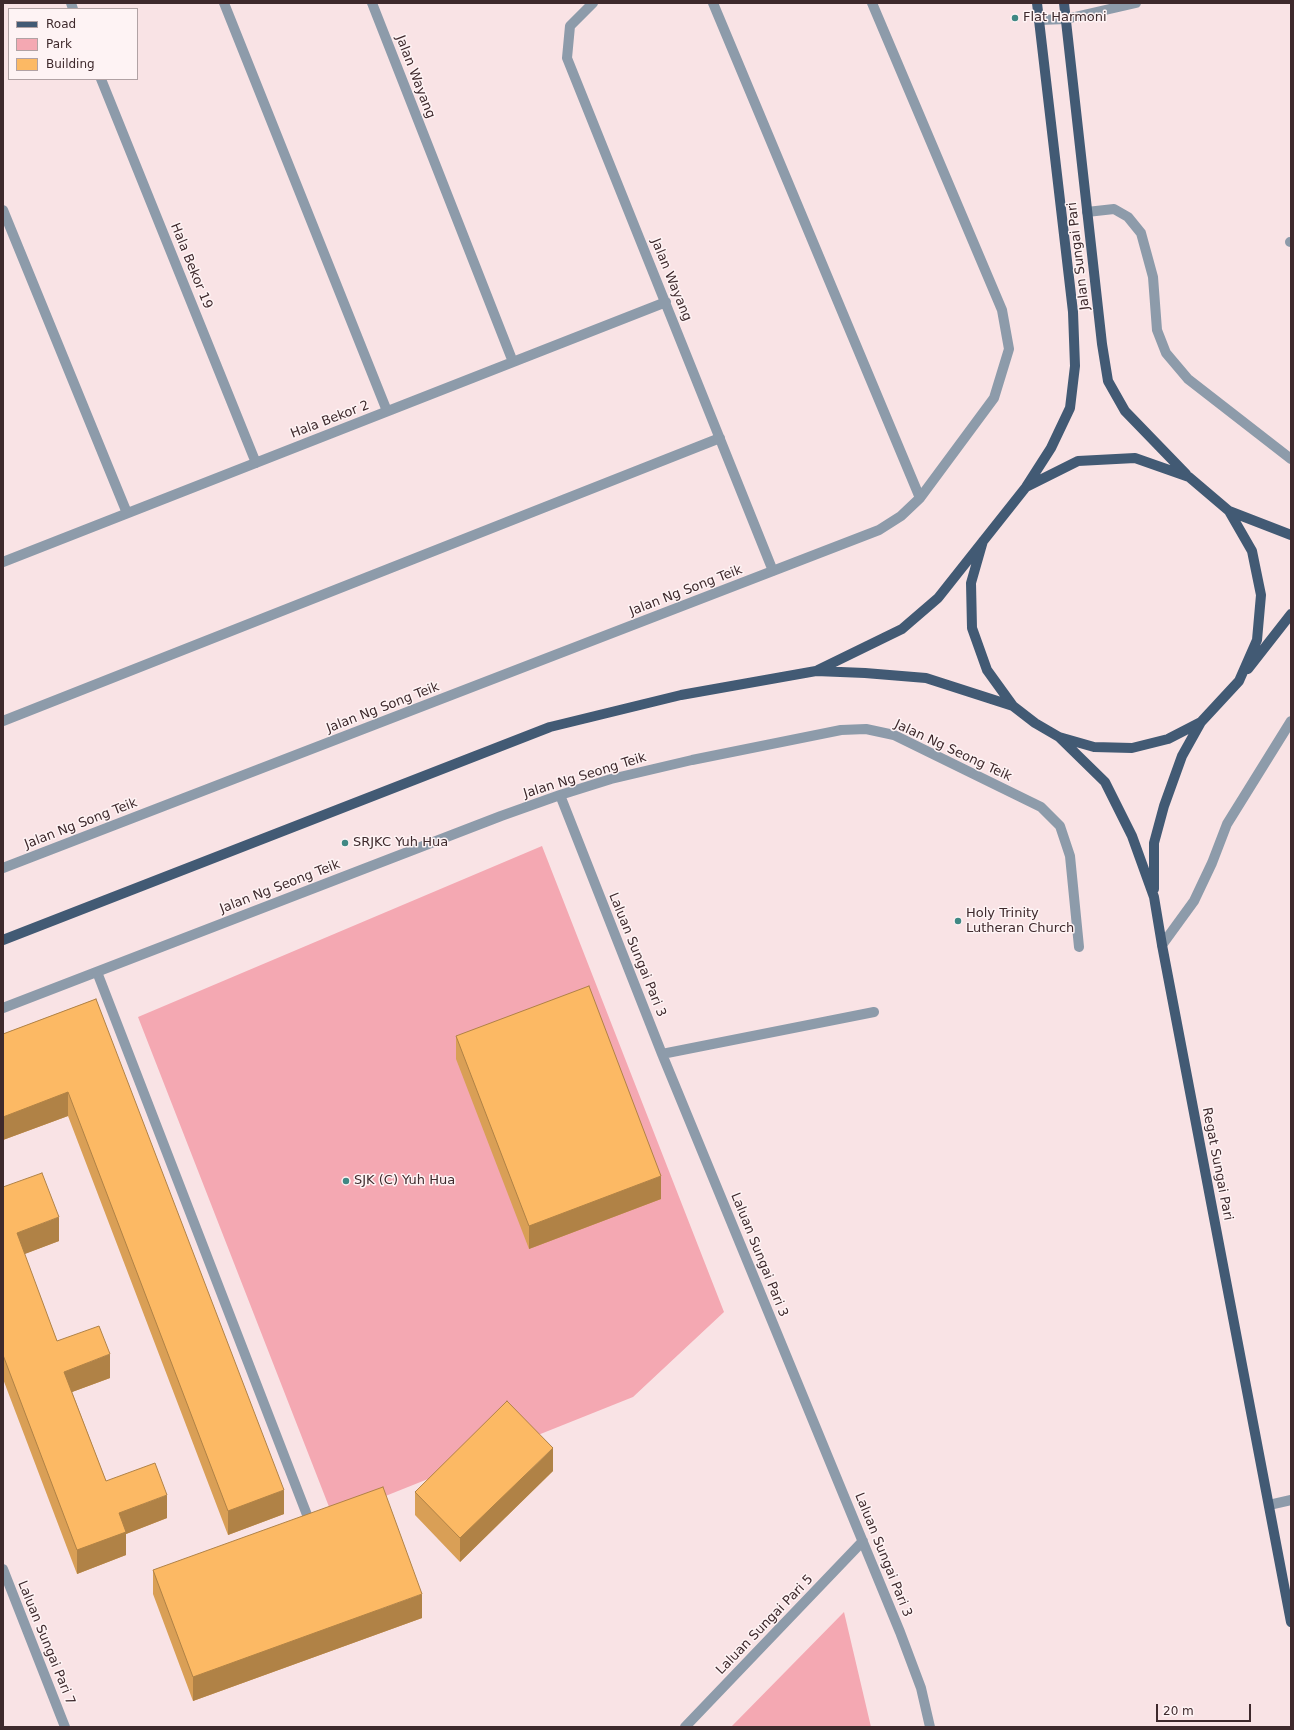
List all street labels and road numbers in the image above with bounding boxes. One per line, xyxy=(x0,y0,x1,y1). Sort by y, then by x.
street label: Jalan Wayang xyxy=(392,33,438,121)
street label: Jalan Sungai Pari xyxy=(1065,201,1093,311)
street label: Hala Bekor 19 xyxy=(167,221,215,311)
street label: Jalan Wayang xyxy=(647,236,695,324)
street label: Hala Bekor 2 xyxy=(288,398,372,442)
street label: Jalan Ng Song Teik xyxy=(627,562,745,620)
street label: Jalan Ng Song Teik xyxy=(324,679,442,737)
street label: Jalan Ng Seong Teik xyxy=(892,717,1014,785)
street label: Jalan Ng Seong Teik xyxy=(522,750,648,802)
street label: Jalan Ng Song Teik xyxy=(22,795,140,853)
street label: Jalan Ng Seong Teik xyxy=(218,857,342,917)
street label: Laluan Sungai Pari 3 xyxy=(605,891,669,1019)
street label: Regat Sungai Pari xyxy=(1198,1106,1236,1222)
street label: Laluan Sungai Pari 3 xyxy=(727,1191,791,1319)
street label: Laluan Sungai Pari 3 xyxy=(851,1491,915,1619)
street label: Laluan Sungai Pari 5 xyxy=(713,1572,817,1678)
street label: Laluan Sungai Pari 7 xyxy=(14,1579,78,1707)

